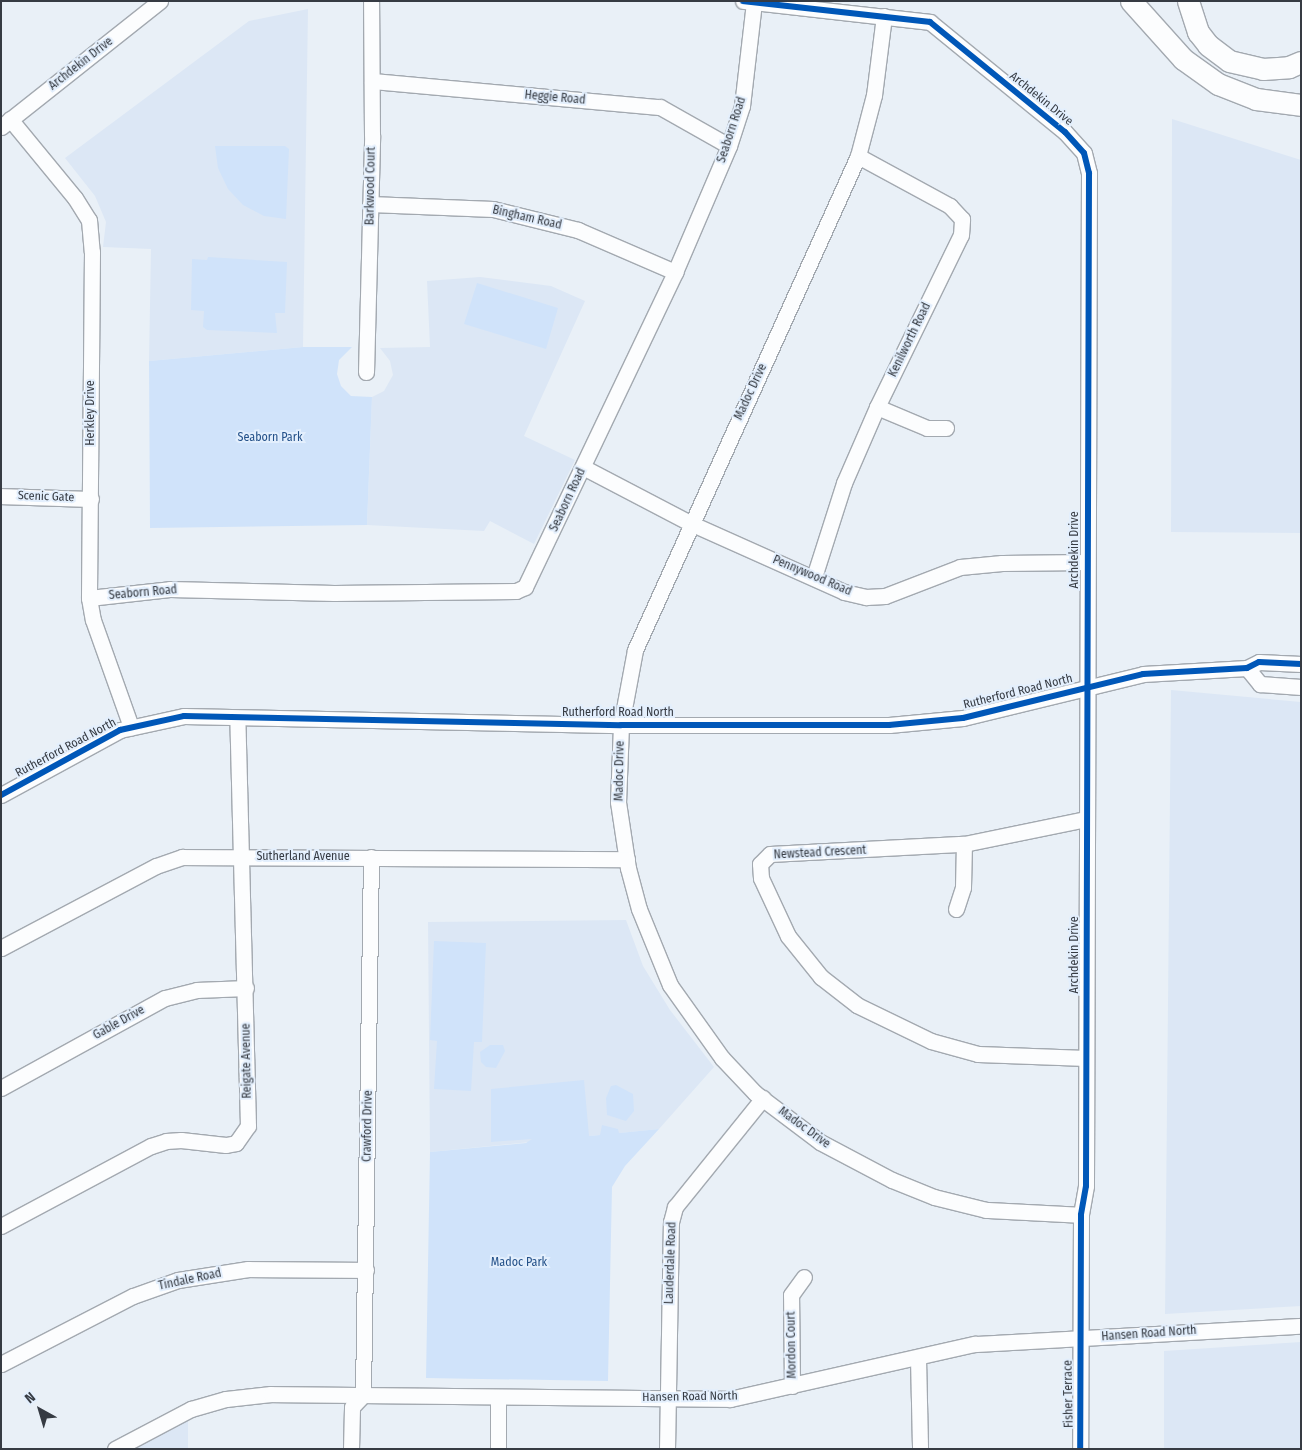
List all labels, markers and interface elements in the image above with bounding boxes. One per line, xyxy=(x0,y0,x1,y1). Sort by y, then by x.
street label: Archdekin Drive xyxy=(46,35,116,93)
street label: Archdekin Drive xyxy=(1006,69,1076,129)
street label: Heggie Road xyxy=(524,88,586,108)
street label: Seaborn Road xyxy=(715,95,749,165)
street label: Barkwood Court xyxy=(363,147,379,225)
street label: Bingham Road xyxy=(491,203,563,233)
street label: Kenilworth Road xyxy=(886,300,934,380)
street label: Madoc Drive xyxy=(732,362,770,422)
street label: Herkley Drive xyxy=(84,380,98,446)
park label: Seaborn Park xyxy=(238,431,302,445)
street label: Seaborn Road xyxy=(547,466,589,534)
street label: Scenic Gate xyxy=(18,489,74,505)
street label: Archdekin Drive xyxy=(1068,511,1082,589)
street label: Pennywood Road xyxy=(770,553,854,599)
street label: Seaborn Road xyxy=(108,583,178,603)
street label: Rutherford Road North xyxy=(962,671,1074,713)
street label: Rutherford Road North xyxy=(562,706,674,720)
street label: Rutherford Road North xyxy=(13,715,119,781)
street label: Madoc Drive xyxy=(612,741,628,801)
street label: Newstead Crescent xyxy=(773,843,867,863)
street label: Sutherland Avenue xyxy=(256,850,350,864)
street label: Archdekin Drive xyxy=(1068,916,1082,994)
street label: Gable Drive xyxy=(91,1003,147,1043)
street label: Reigate Avenue xyxy=(239,1023,255,1099)
street label: Crawford Drive xyxy=(360,1090,376,1162)
street label: Madoc Drive xyxy=(775,1104,833,1152)
street label: Lauderdale Road xyxy=(662,1222,680,1304)
park label: Madoc Park xyxy=(491,1256,547,1270)
street label: Tindale Road xyxy=(157,1266,223,1294)
street label: Mordon Court xyxy=(784,1311,800,1379)
street label: Hansen Road North xyxy=(1101,1323,1197,1345)
street label: Fisher Terrace xyxy=(1061,1360,1077,1428)
north arrow xyxy=(15,1385,65,1435)
text: N xyxy=(22,1389,39,1407)
street label: Hansen Road North xyxy=(642,1389,738,1405)

